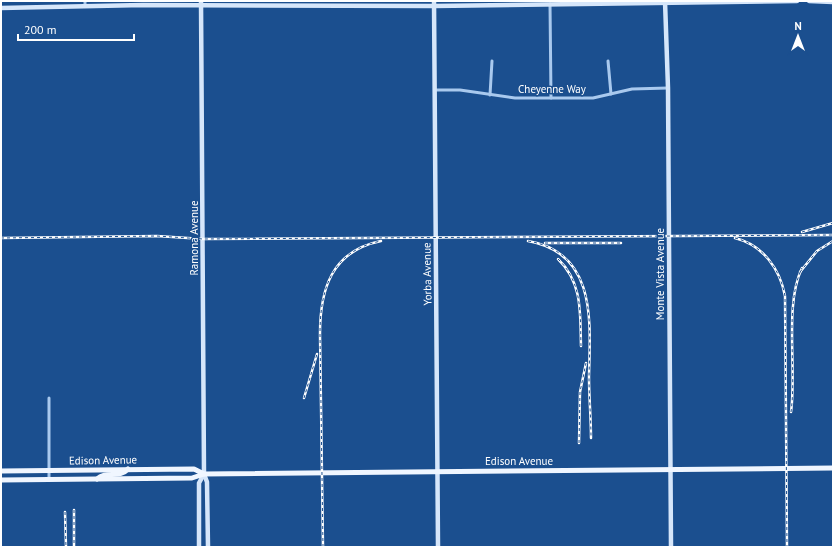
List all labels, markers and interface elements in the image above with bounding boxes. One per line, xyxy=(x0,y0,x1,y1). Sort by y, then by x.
scale bar xyxy=(18,16,134,42)
north arrow xyxy=(778,16,818,56)
text: N xyxy=(794,19,802,33)
text: 200 m xyxy=(24,22,57,37)
street label: Cheyenne Way xyxy=(518,82,587,96)
street label: Ramona Avenue xyxy=(187,200,201,276)
street label: Monte Vista Avenue xyxy=(653,227,667,320)
street label: Yorba Avenue xyxy=(419,242,435,306)
street label: Edison Avenue xyxy=(69,452,138,468)
street label: Edison Avenue xyxy=(485,454,554,468)

